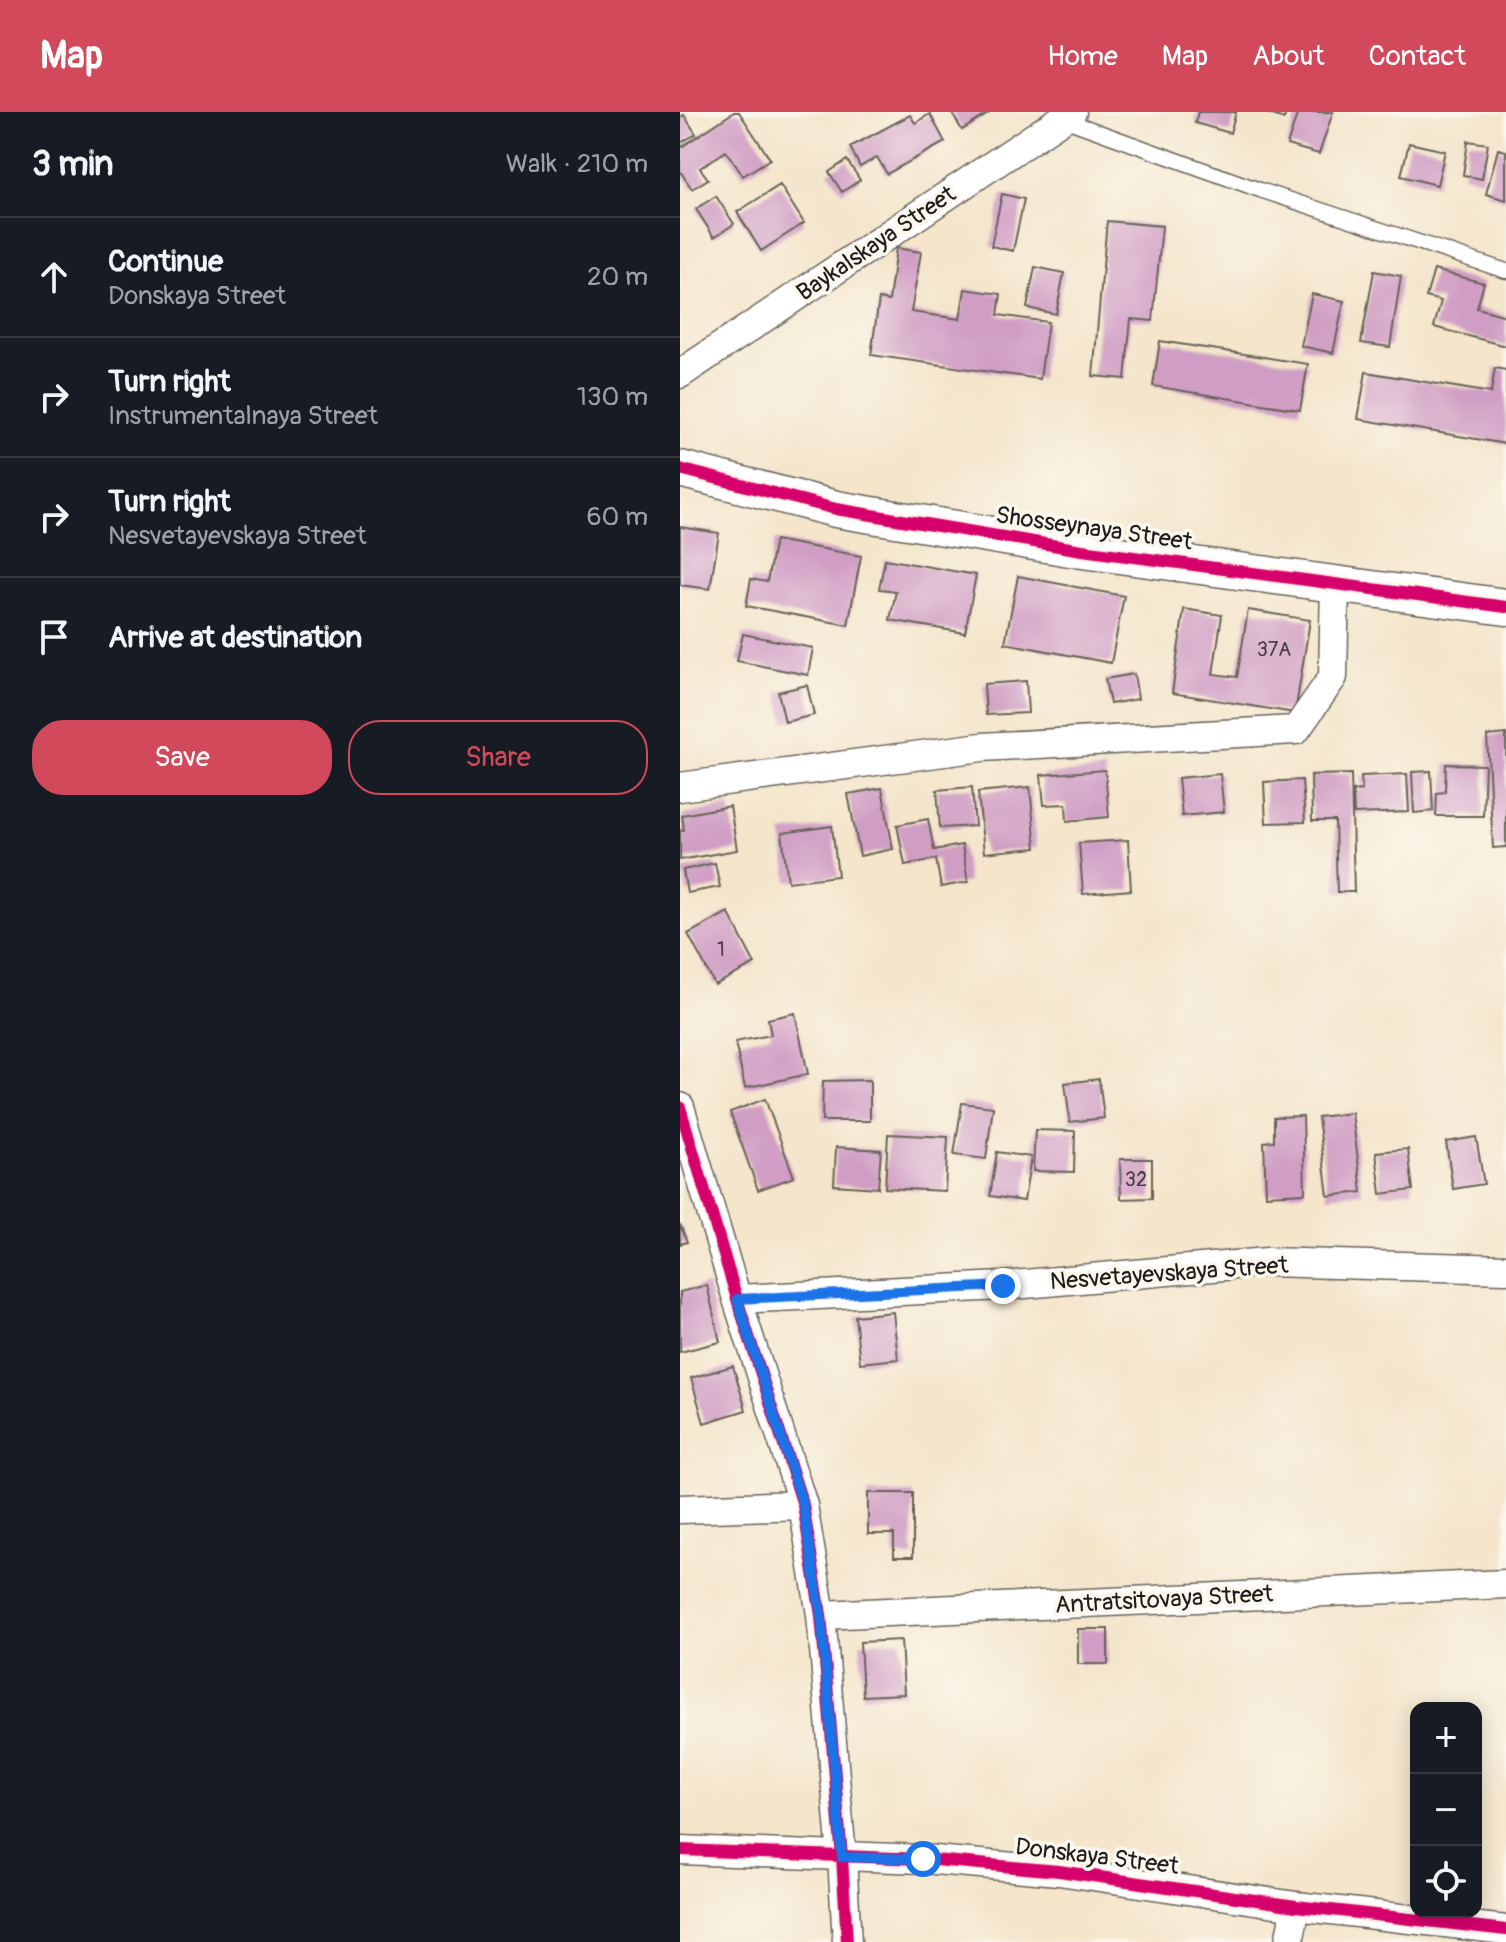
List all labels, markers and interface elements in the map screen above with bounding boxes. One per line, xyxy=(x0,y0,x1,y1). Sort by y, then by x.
text: Map xyxy=(40,32,103,80)
text: Home xyxy=(1047,39,1118,74)
text: Map xyxy=(1162,39,1208,74)
text: About xyxy=(1252,39,1325,74)
text: Contact xyxy=(1369,39,1466,74)
text: 3 min xyxy=(32,143,114,186)
text: Walk · 210 m xyxy=(506,148,648,180)
street label: Baykalskaya Street xyxy=(791,179,962,307)
text: Continue xyxy=(108,243,223,280)
icon: ahead xyxy=(32,255,76,299)
text: 20 m xyxy=(587,261,648,293)
text: Donskaya Street xyxy=(108,280,286,312)
text: Turn right xyxy=(108,363,231,400)
icon: right xyxy=(32,375,76,419)
text: 130 m xyxy=(577,381,648,413)
text: Instrumentalnaya Street xyxy=(108,400,378,432)
text: Turn right xyxy=(108,483,231,520)
icon: right xyxy=(32,495,76,539)
street label: Shosseynaya Street xyxy=(994,500,1194,557)
text: 60 m xyxy=(586,501,648,533)
text: Nesvetayevskaya Street xyxy=(108,520,366,552)
icon: arrive xyxy=(32,615,76,659)
text: Arrive at destination xyxy=(108,619,362,656)
house number: 37А xyxy=(1257,637,1291,662)
button: Save xyxy=(32,720,332,795)
button: Share xyxy=(348,720,648,795)
house number: 1 xyxy=(717,937,725,962)
house number: 32 xyxy=(1125,1167,1147,1192)
street label: Nesvetayevskaya Street xyxy=(1049,1251,1289,1296)
route end xyxy=(985,1268,1021,1304)
street label: Antratsitovaya Street xyxy=(1054,1579,1274,1620)
map controls xyxy=(1410,1702,1482,1918)
button: + xyxy=(1410,1702,1482,1774)
button: − xyxy=(1410,1774,1482,1846)
street label: Donskaya Street xyxy=(1014,1832,1181,1881)
route start xyxy=(905,1841,941,1877)
button: locate xyxy=(1410,1846,1482,1918)

